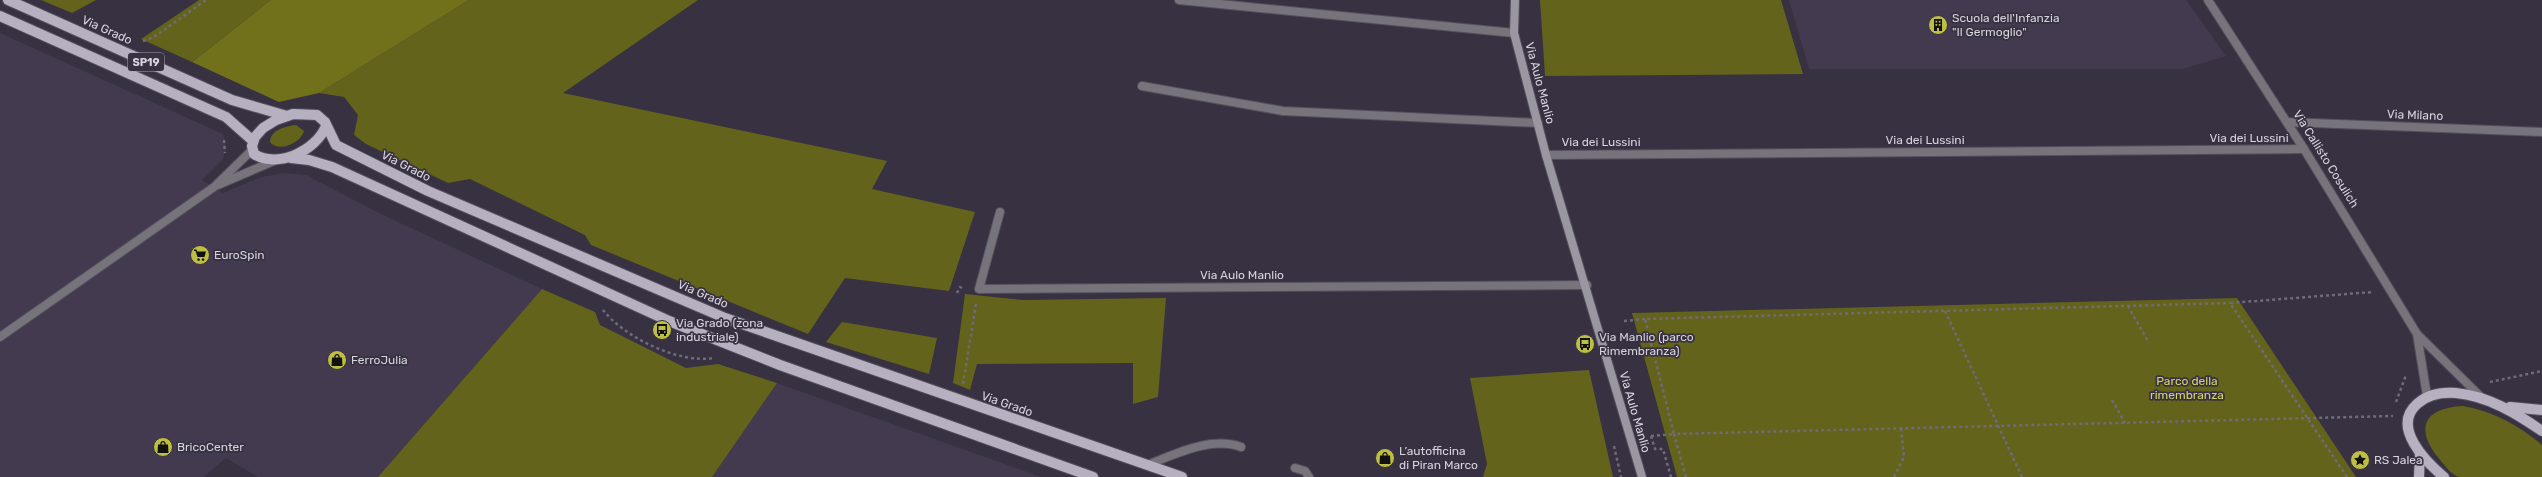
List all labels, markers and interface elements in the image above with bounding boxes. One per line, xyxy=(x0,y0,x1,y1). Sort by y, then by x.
place label: Scuola dell'Infanzia "Il Germoglio" xyxy=(1952,11,2060,39)
street label: Via Grado xyxy=(80,13,134,47)
building icon: Scuola dell'Infanzia "Il Germoglio" xyxy=(1927,14,1949,36)
street label: Via Aulo Manlio xyxy=(1522,41,1558,125)
road number: SP19 xyxy=(128,53,164,71)
street label: Via Milano xyxy=(2387,107,2444,123)
street label: Via Callisto Cosulich xyxy=(2290,108,2362,210)
street label: Via dei Lussini xyxy=(2209,131,2289,145)
street label: Via dei Lussini xyxy=(1885,133,1965,147)
street label: Via dei Lussini xyxy=(1561,135,1641,149)
street label: Via Grado xyxy=(379,148,433,184)
supermarket icon: EuroSpin xyxy=(189,244,211,266)
place label: EuroSpin xyxy=(214,248,265,262)
street label: Via Aulo Manlio xyxy=(1200,268,1284,282)
street label: Via Grado xyxy=(676,277,730,311)
place label: Via Grado (zona industriale) xyxy=(676,316,763,344)
bus stop icon: Via Grado (zona industriale) xyxy=(651,319,673,341)
place label: Via Manlio (parco Rimembranza) xyxy=(1599,330,1694,358)
bus stop icon: Via Manlio (parco Rimembranza) xyxy=(1574,333,1596,355)
shop icon: FerroJulia xyxy=(326,349,348,371)
place label: FerroJulia xyxy=(351,353,408,367)
street label: Via Aulo Manlio xyxy=(1617,370,1653,454)
park label: Parco della rimembranza xyxy=(2150,374,2224,402)
street label: Via Grado xyxy=(979,389,1035,419)
shop icon: BricoCenter xyxy=(152,436,174,458)
place label: BricoCenter xyxy=(177,440,244,454)
place label: L’autofficina di Piran Marco xyxy=(1399,444,1478,472)
shop icon: L’autofficina di Piran Marco xyxy=(1374,447,1396,469)
place icon: RS Jalea xyxy=(2349,449,2371,471)
place label: RS Jalea xyxy=(2374,453,2423,467)

